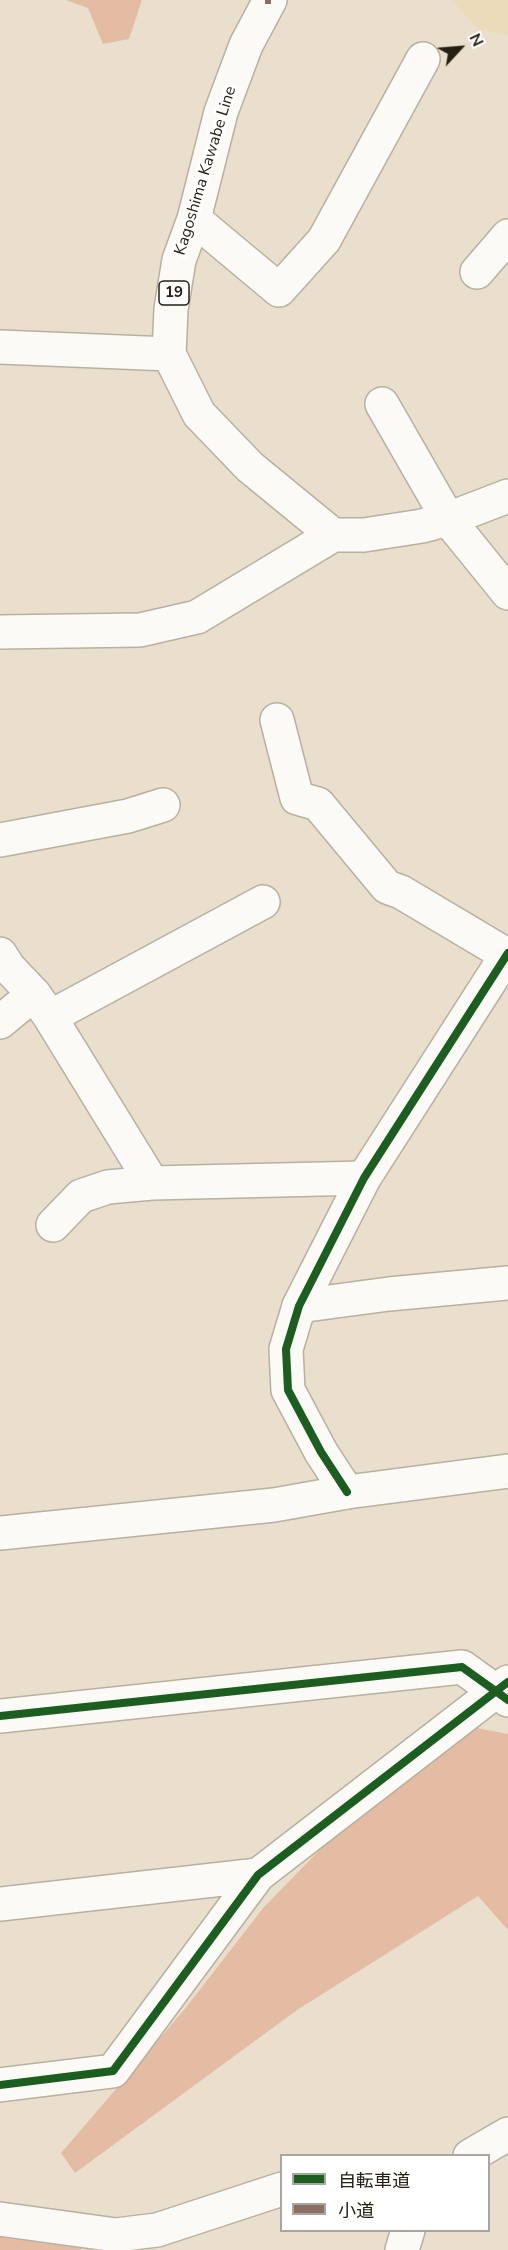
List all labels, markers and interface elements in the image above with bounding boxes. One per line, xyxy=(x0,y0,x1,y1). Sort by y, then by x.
north arrow xyxy=(430,18,490,78)
text: N xyxy=(464,30,489,50)
street label: Kagoshima Kawabe Line xyxy=(171,84,241,258)
road number: 19 xyxy=(159,281,189,305)
legend xyxy=(280,2154,490,2232)
text: 自転車道 xyxy=(338,2169,410,2193)
text: 小道 xyxy=(338,2199,374,2223)

